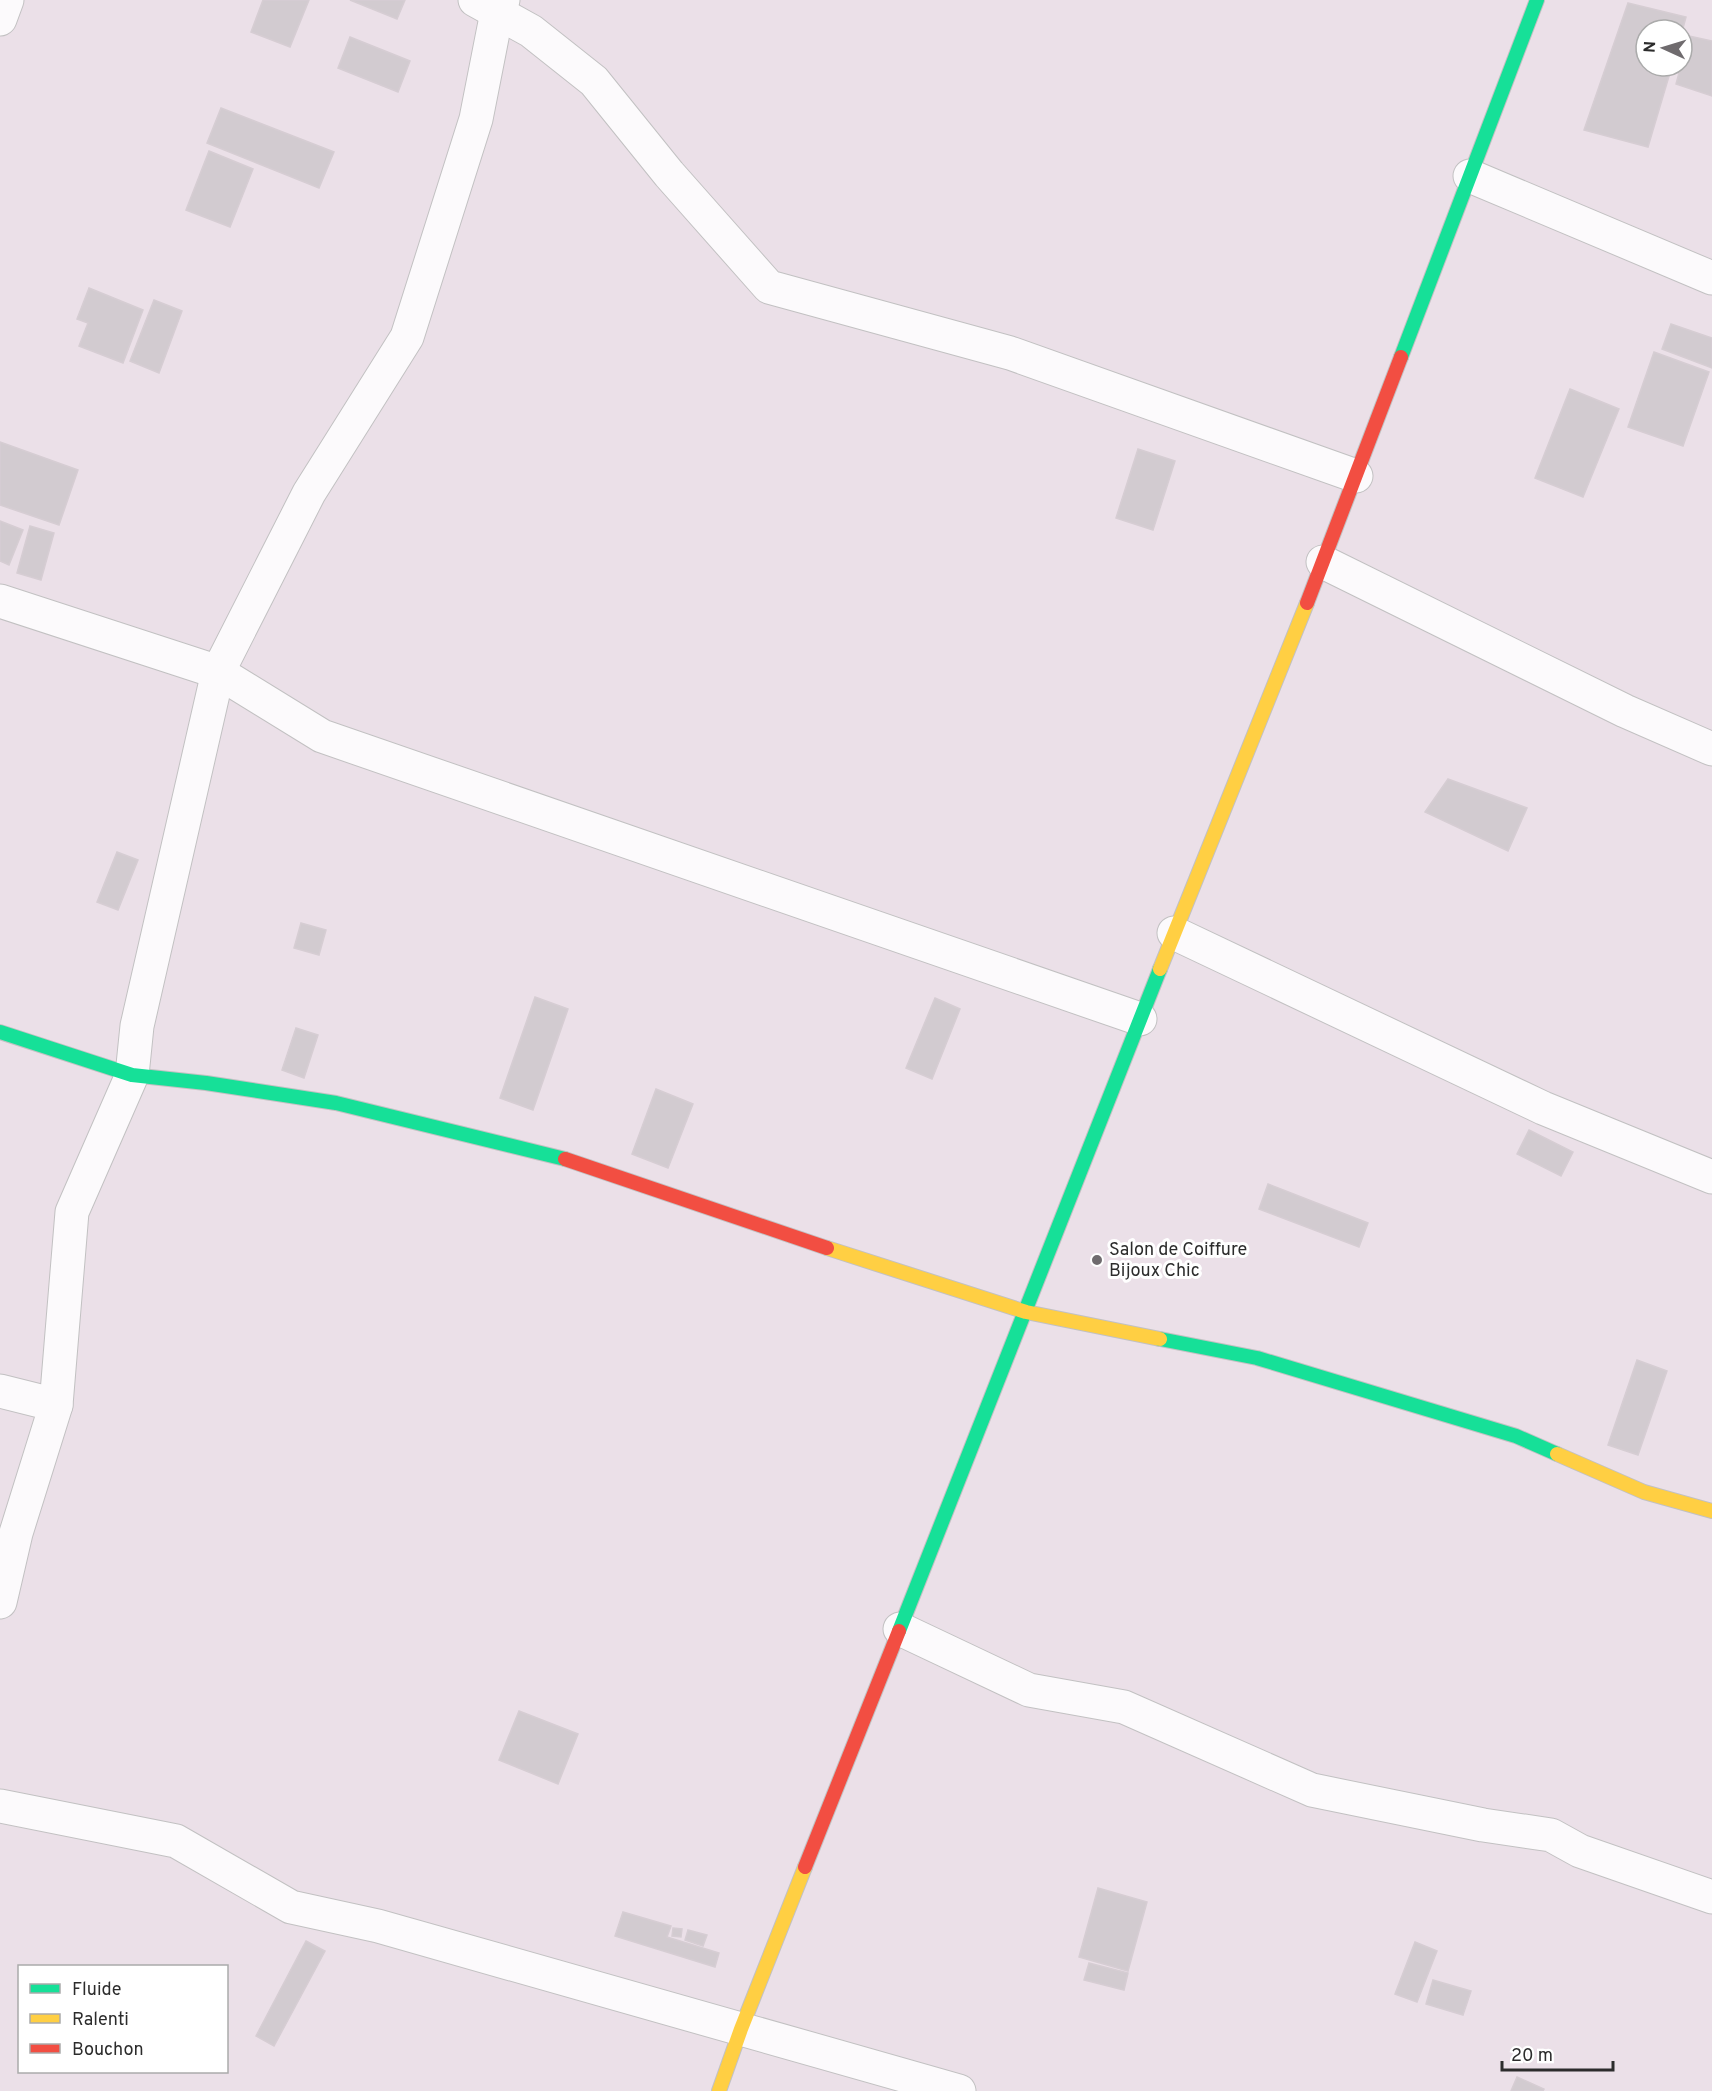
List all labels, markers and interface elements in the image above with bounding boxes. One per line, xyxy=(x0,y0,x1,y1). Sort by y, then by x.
north arrow xyxy=(1634,18,1694,78)
text: N xyxy=(1641,41,1661,54)
place label: Salon de Coiffure Bijoux Chic xyxy=(1109,1239,1247,1283)
marker: Salon de Coiffure Bijoux Chic xyxy=(1090,1253,1104,1267)
legend xyxy=(18,1965,228,2073)
text: Fluide xyxy=(72,1979,121,2002)
text: Ralenti xyxy=(72,2009,129,2032)
scale bar xyxy=(1502,2034,1613,2072)
text: Bouchon xyxy=(72,2039,144,2062)
text: 20 m xyxy=(1511,2045,1553,2068)

